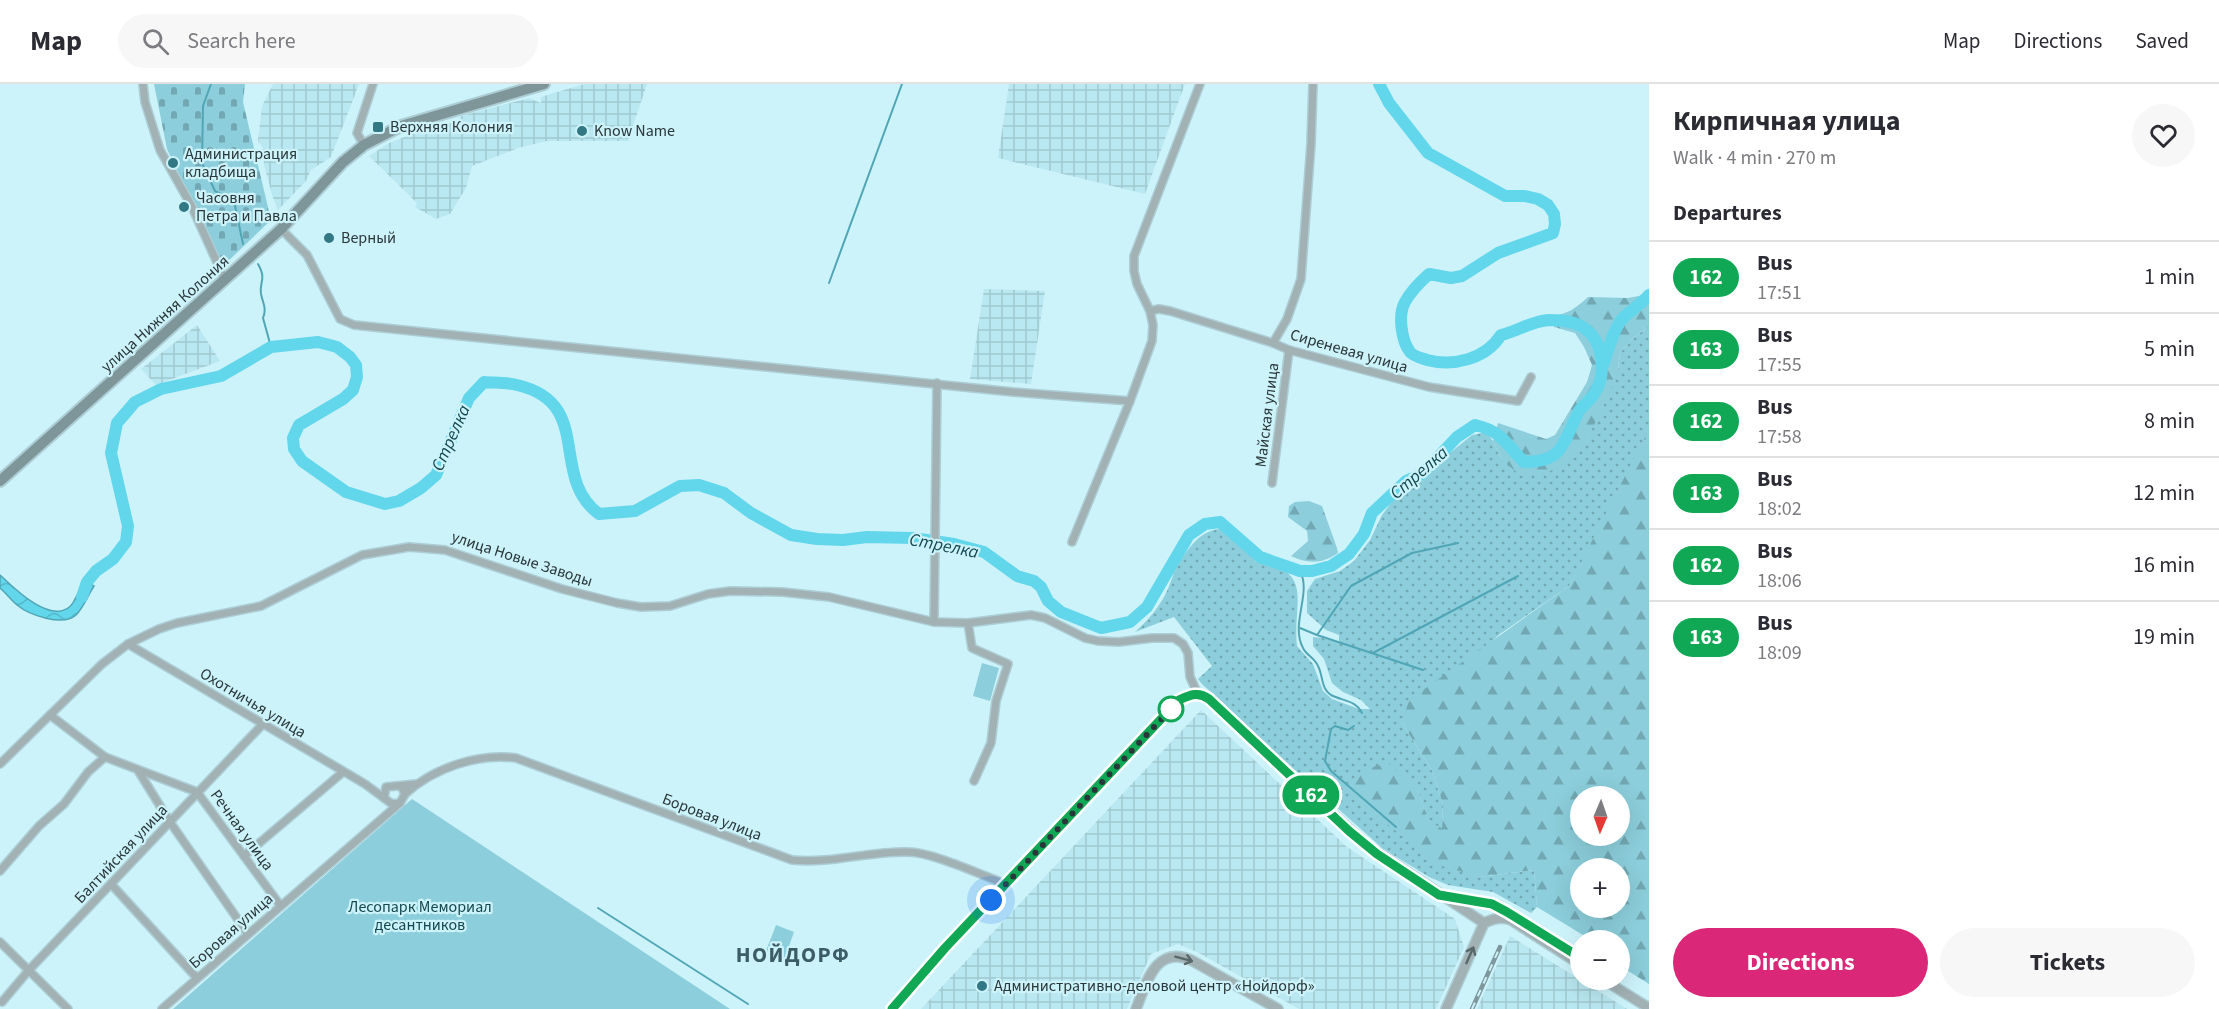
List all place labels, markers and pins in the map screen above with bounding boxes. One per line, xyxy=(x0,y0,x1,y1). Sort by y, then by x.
place label: Верхняя Колония xyxy=(390,116,513,138)
marker: Верхняя Колония xyxy=(371,120,385,134)
place label: Know Name xyxy=(594,120,675,142)
marker: Know Name xyxy=(575,124,589,138)
place label: Администрация кладбища xyxy=(185,143,297,183)
marker: Администрация кладбища xyxy=(166,156,180,170)
place label: Часовня Петра и Павла xyxy=(196,187,297,227)
marker: Часовня Петра и Павла xyxy=(177,200,191,214)
place label: Верный xyxy=(341,227,396,249)
marker: Верный xyxy=(322,231,336,245)
unlabelled marker xyxy=(1158,696,1184,722)
place label: Административно-деловой центр «Нойдорф» xyxy=(994,975,1315,997)
marker: Административно-деловой центр «Нойдорф» xyxy=(975,979,989,993)

